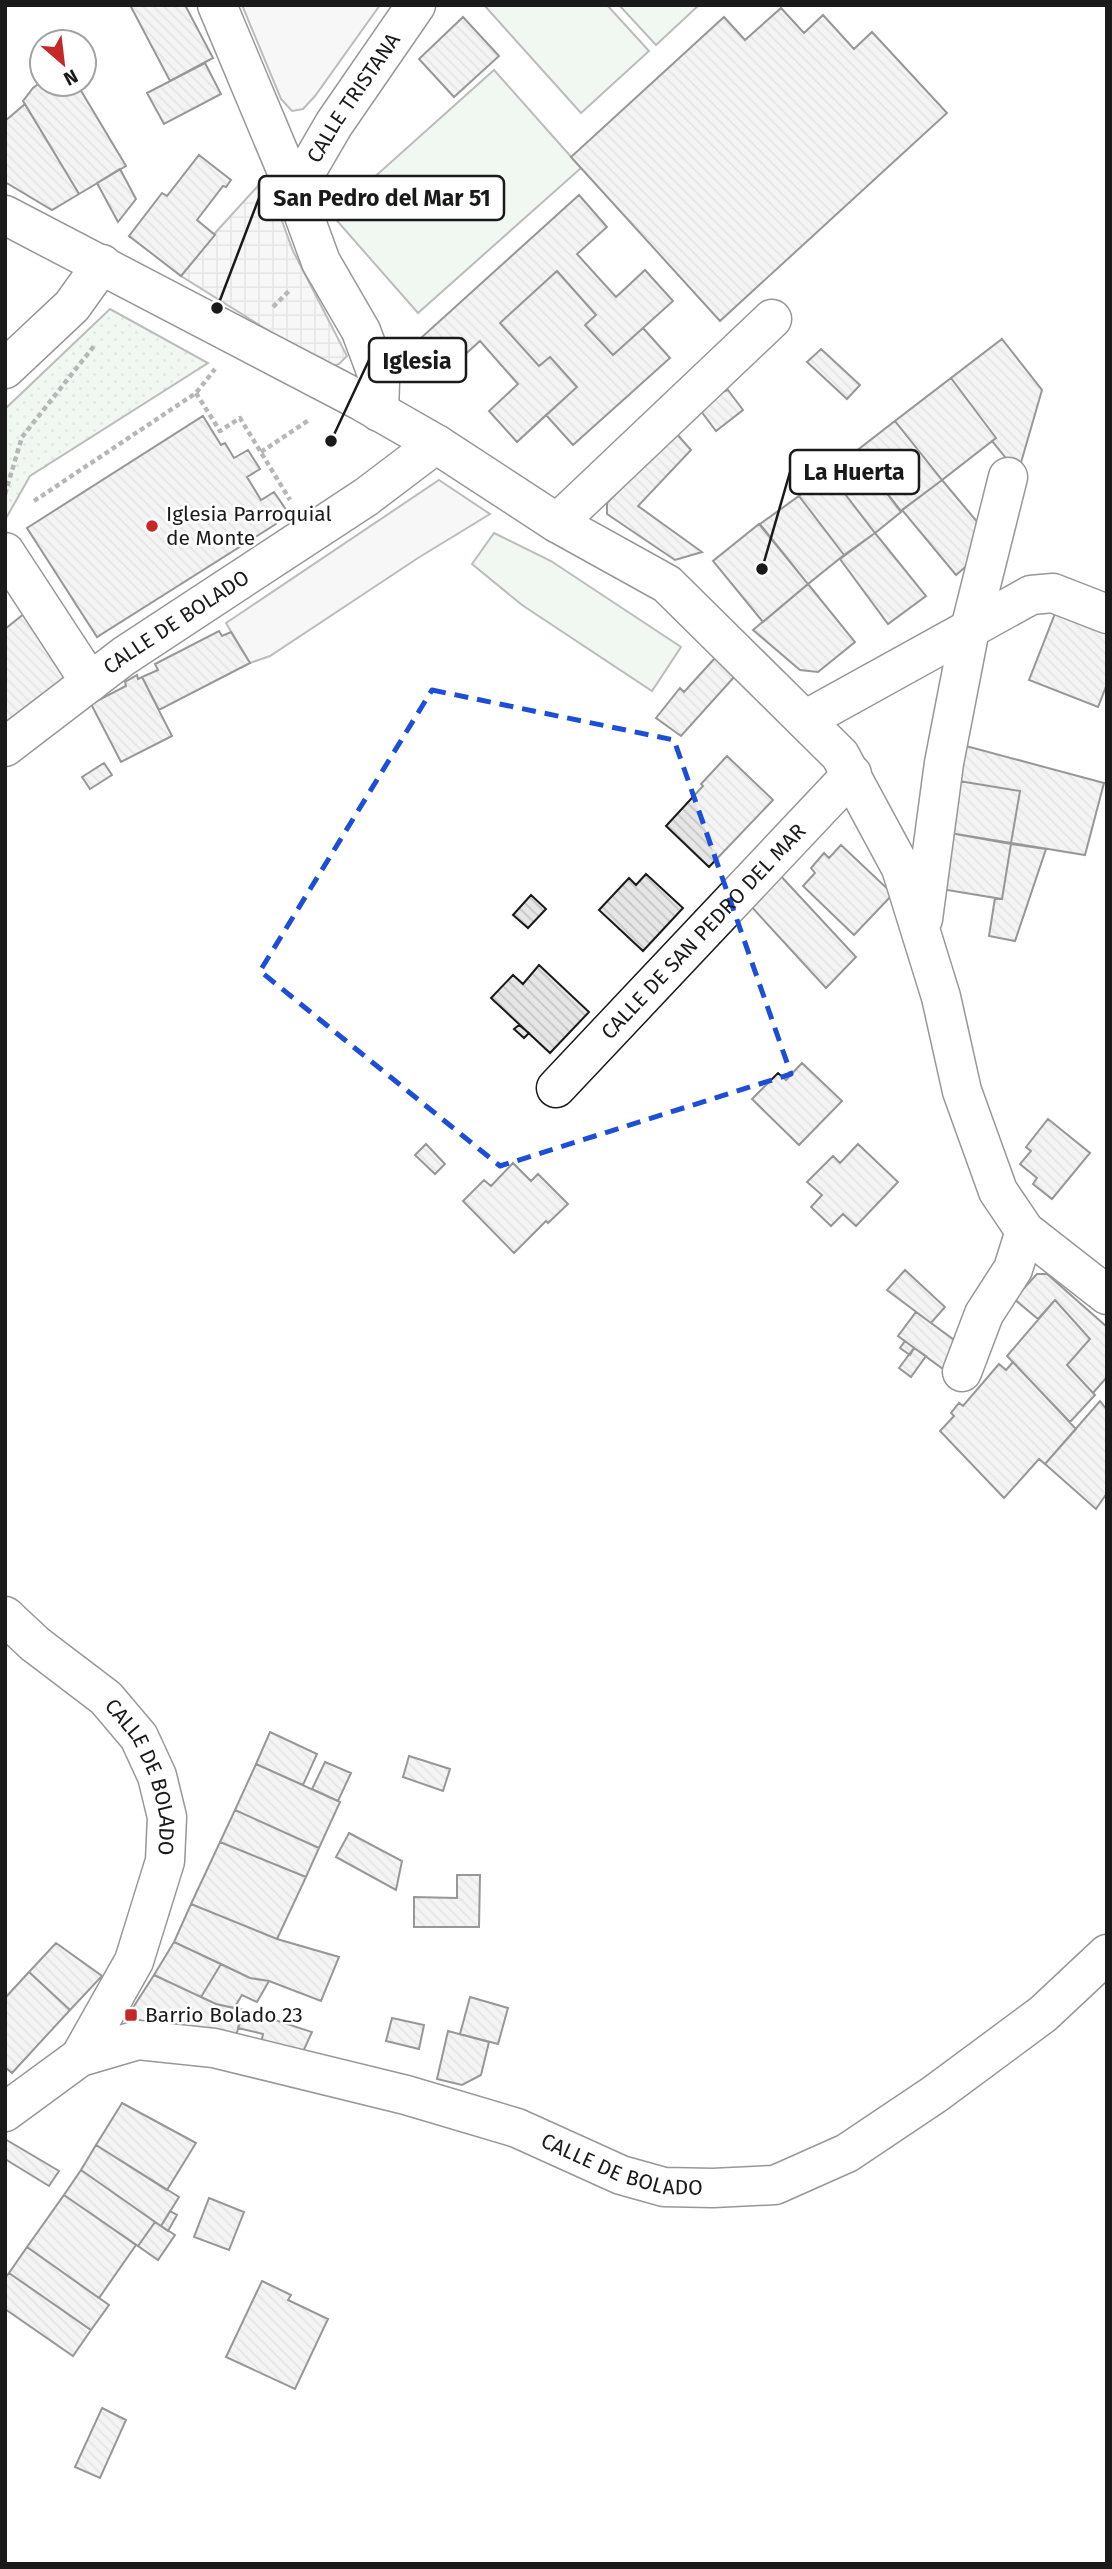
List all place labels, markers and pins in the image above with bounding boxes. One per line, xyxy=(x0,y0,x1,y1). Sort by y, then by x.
callout: San Pedro del Mar 51 xyxy=(259,176,504,220)
callout: Iglesia xyxy=(369,338,466,382)
callout: La Huerta xyxy=(790,450,919,494)
place label: Iglesia Parroquial de Monte xyxy=(166,501,332,551)
marker: Iglesia Parroquial de Monte xyxy=(144,518,160,534)
place label: Barrio Bolado 23 xyxy=(145,2002,303,2028)
marker: Barrio Bolado 23 xyxy=(123,2007,139,2023)

